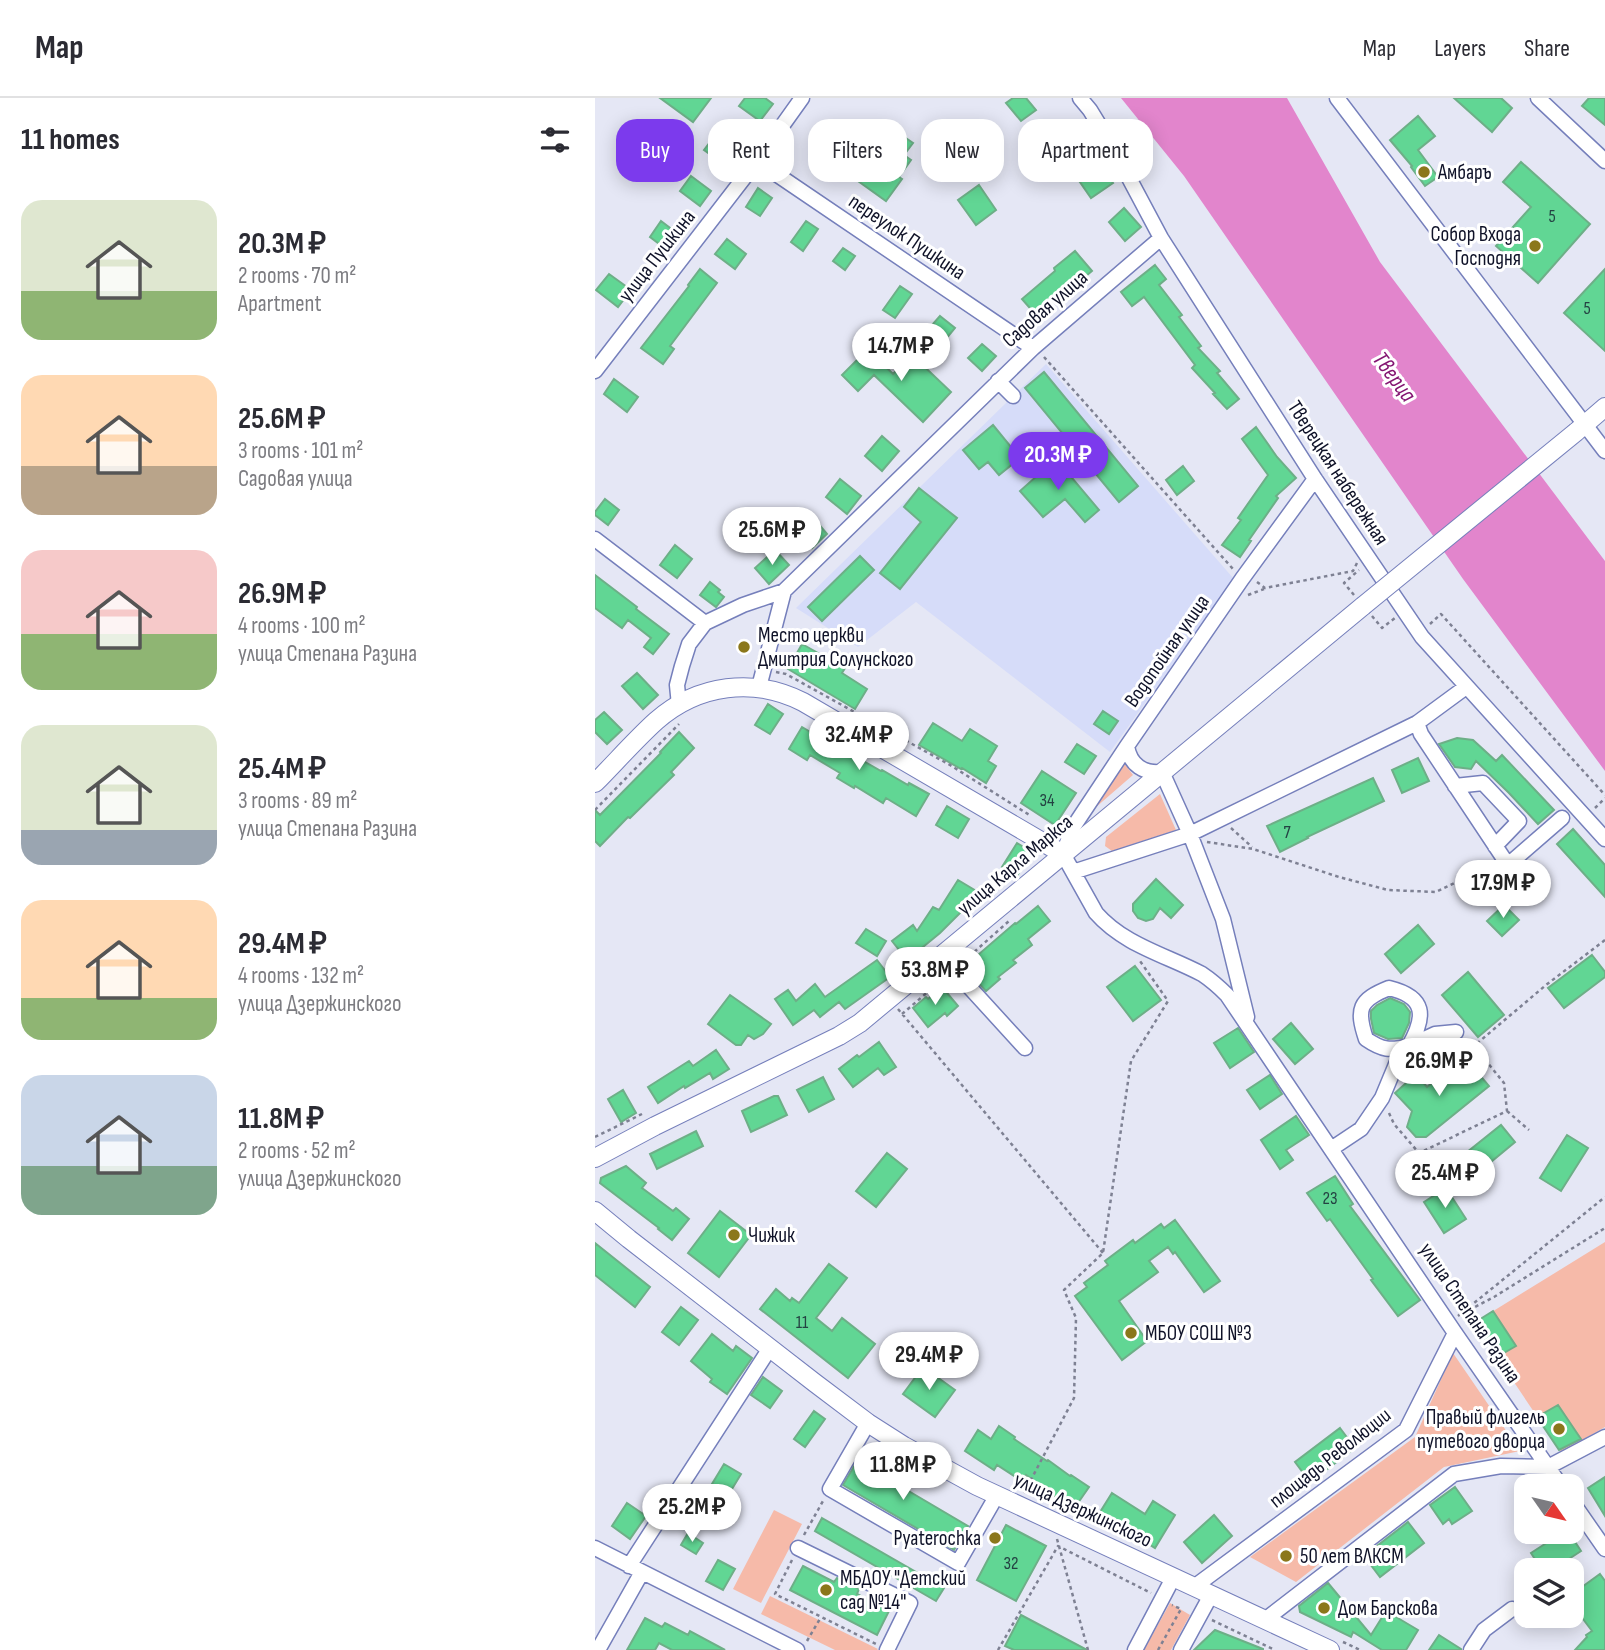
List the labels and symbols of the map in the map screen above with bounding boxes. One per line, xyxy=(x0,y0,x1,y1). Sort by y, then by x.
place label: Амбаръ xyxy=(1437,160,1492,185)
marker: Амбаръ xyxy=(1416,164,1432,180)
street label: переулок Пушкина xyxy=(844,189,970,285)
street label: улица Пушкина xyxy=(613,205,701,307)
house number: 5 xyxy=(1548,206,1556,227)
place label: Собор Входа Господня xyxy=(1430,222,1521,271)
marker: Собор Входа Господня xyxy=(1527,238,1543,254)
street label: Садовая улица xyxy=(997,265,1093,353)
house number: 5 xyxy=(1583,298,1591,319)
pin: 14.7M ₽ xyxy=(836,324,966,383)
water label: Тверца xyxy=(1366,346,1422,408)
street label: Тверецкая набережная xyxy=(1282,396,1394,550)
pin: 20.3M ₽ xyxy=(993,432,1123,492)
pin: 25.6M ₽ xyxy=(707,508,837,567)
street label: Водопойная улица xyxy=(1119,590,1215,712)
place label: Место церкви Дмитрия Солунского xyxy=(758,623,914,672)
marker: Место церкви Дмитрия Солунского xyxy=(736,639,752,655)
pin: 32.4M ₽ xyxy=(794,712,924,772)
house number: 34 xyxy=(1039,790,1055,811)
street label: улица Карла Маркса xyxy=(952,810,1078,920)
house number: 7 xyxy=(1283,822,1291,843)
pin: 17.9M ₽ xyxy=(1438,860,1568,920)
pin: 53.8M ₽ xyxy=(870,948,1000,1007)
pin: 26.9M ₽ xyxy=(1374,1038,1504,1098)
pin: 25.4M ₽ xyxy=(1380,1150,1510,1210)
house number: 23 xyxy=(1323,1188,1338,1209)
place label: Чижик xyxy=(748,1223,795,1248)
marker: Чижик xyxy=(726,1227,742,1243)
street label: улица Степана Разина xyxy=(1414,1238,1526,1388)
house number: 11 xyxy=(796,1312,809,1333)
place label: МБОУ СОШ №3 xyxy=(1145,1321,1252,1346)
marker: МБОУ СОШ №3 xyxy=(1123,1325,1139,1341)
pin: 29.4M ₽ xyxy=(864,1332,994,1392)
street label: площадь Революции xyxy=(1264,1403,1396,1513)
place label: Правый флигель путевого дворца xyxy=(1417,1405,1545,1454)
marker: Правый флигель путевого дворца xyxy=(1551,1421,1567,1437)
pin: 11.8M ₽ xyxy=(838,1442,968,1502)
street label: улица Дзержинского xyxy=(1010,1467,1156,1553)
north arrow xyxy=(1514,1474,1584,1544)
pin: 25.2M ₽ xyxy=(627,1484,757,1544)
place label: Pyaterochka xyxy=(893,1526,981,1551)
marker: Pyaterochka xyxy=(987,1530,1003,1546)
place label: 50 лет ВЛКСМ xyxy=(1300,1544,1404,1569)
marker: 50 лет ВЛКСМ xyxy=(1278,1548,1294,1564)
house number: 32 xyxy=(1004,1553,1018,1574)
place label: МБДОУ "Детский сад №14" xyxy=(840,1566,966,1615)
marker: МБДОУ "Детский сад №14" xyxy=(818,1582,834,1598)
place label: Дом Барскова xyxy=(1338,1596,1438,1621)
marker: Дом Барскова xyxy=(1316,1600,1332,1616)

